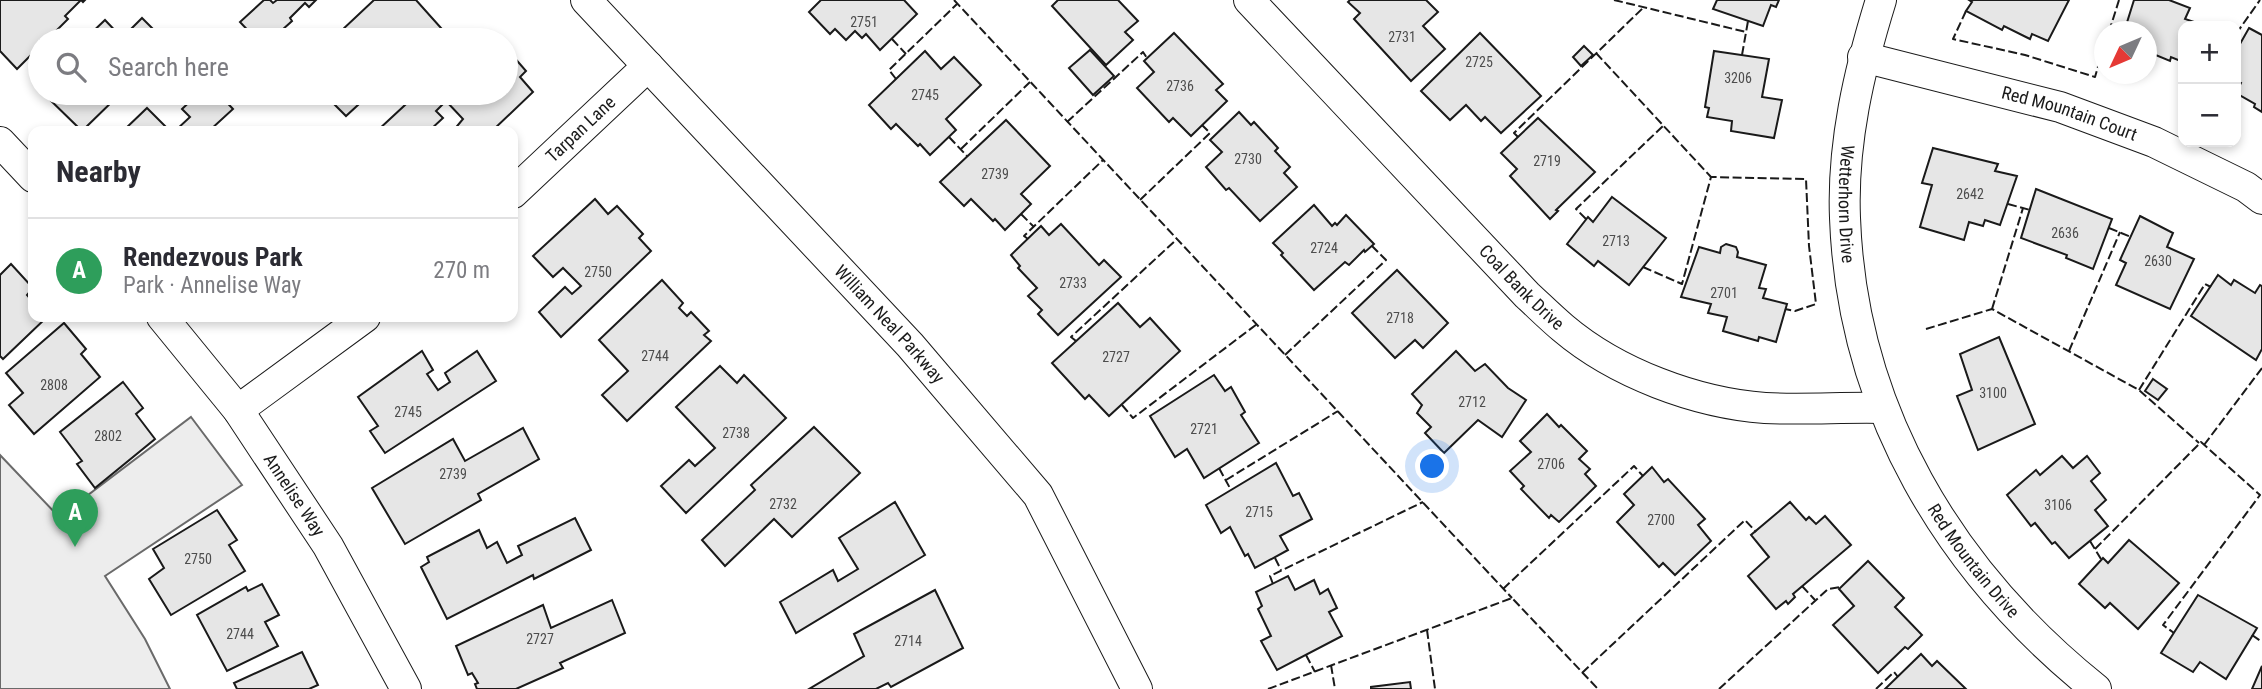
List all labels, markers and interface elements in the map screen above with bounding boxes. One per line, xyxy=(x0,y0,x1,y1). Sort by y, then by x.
house number: 2751 xyxy=(850,14,878,30)
north arrow xyxy=(2094,21,2157,84)
map controls xyxy=(2178,21,2241,147)
button: + xyxy=(2178,21,2241,84)
search box xyxy=(28,28,518,105)
house number: 2731 xyxy=(1388,29,1416,45)
icon: search xyxy=(52,48,90,86)
text: Search here xyxy=(108,52,229,82)
house number: 2725 xyxy=(1465,54,1493,70)
house number: 3206 xyxy=(1724,70,1752,86)
house number: 2736 xyxy=(1166,78,1194,94)
street label: Red Mountain Court xyxy=(1999,82,2140,145)
button: − xyxy=(2178,84,2241,147)
house number: 2745 xyxy=(911,87,939,103)
street label: Tarpan Lane xyxy=(541,91,619,166)
street label: Wetterhorn Drive xyxy=(1835,144,1859,264)
house number: 2730 xyxy=(1234,151,1262,167)
house number: 2719 xyxy=(1533,153,1561,169)
text: Nearby xyxy=(56,154,141,189)
house number: 2739 xyxy=(981,166,1009,182)
house number: 2642 xyxy=(1956,186,1984,202)
house number: 2636 xyxy=(2051,225,2079,241)
house number: 2713 xyxy=(1602,233,1630,249)
house number: 2724 xyxy=(1310,240,1338,256)
street label: Coal Bank Drive xyxy=(1475,240,1568,334)
text: Rendezvous Park xyxy=(123,242,303,272)
house number: 2630 xyxy=(2144,253,2172,269)
text: A xyxy=(72,257,86,284)
text: 270 m xyxy=(433,257,490,284)
street label: William Neal Parkway xyxy=(830,260,949,388)
house number: 2750 xyxy=(584,264,612,280)
text: Park · Annelise Way xyxy=(123,272,301,299)
house number: 2733 xyxy=(1059,275,1087,291)
house number: 2701 xyxy=(1710,285,1738,301)
house number: 2718 xyxy=(1386,310,1414,326)
house number: 2744 xyxy=(641,348,669,364)
house number: 2727 xyxy=(1102,349,1130,365)
house number: 2808 xyxy=(40,377,68,393)
house number: 3100 xyxy=(1979,385,2007,401)
house number: 2712 xyxy=(1458,394,1486,410)
house number: 2745 xyxy=(394,404,422,420)
house number: 2721 xyxy=(1190,421,1218,437)
house number: 2738 xyxy=(722,425,750,441)
house number: 2802 xyxy=(94,428,122,444)
street label: Annelise Way xyxy=(260,449,330,540)
your location xyxy=(1415,449,1449,483)
house number: 2706 xyxy=(1537,456,1565,472)
house number: 2739 xyxy=(439,466,467,482)
pin: A xyxy=(52,489,98,547)
house number: 2732 xyxy=(769,496,797,512)
house number: 3106 xyxy=(2044,497,2072,513)
street label: Red Mountain Drive xyxy=(1924,500,2024,622)
house number: 2715 xyxy=(1245,504,1273,520)
house number: 2700 xyxy=(1647,512,1675,528)
house number: 2750 xyxy=(184,551,212,567)
house number: 2744 xyxy=(226,626,254,642)
house number: 2727 xyxy=(526,631,554,647)
house number: 2714 xyxy=(894,633,922,649)

